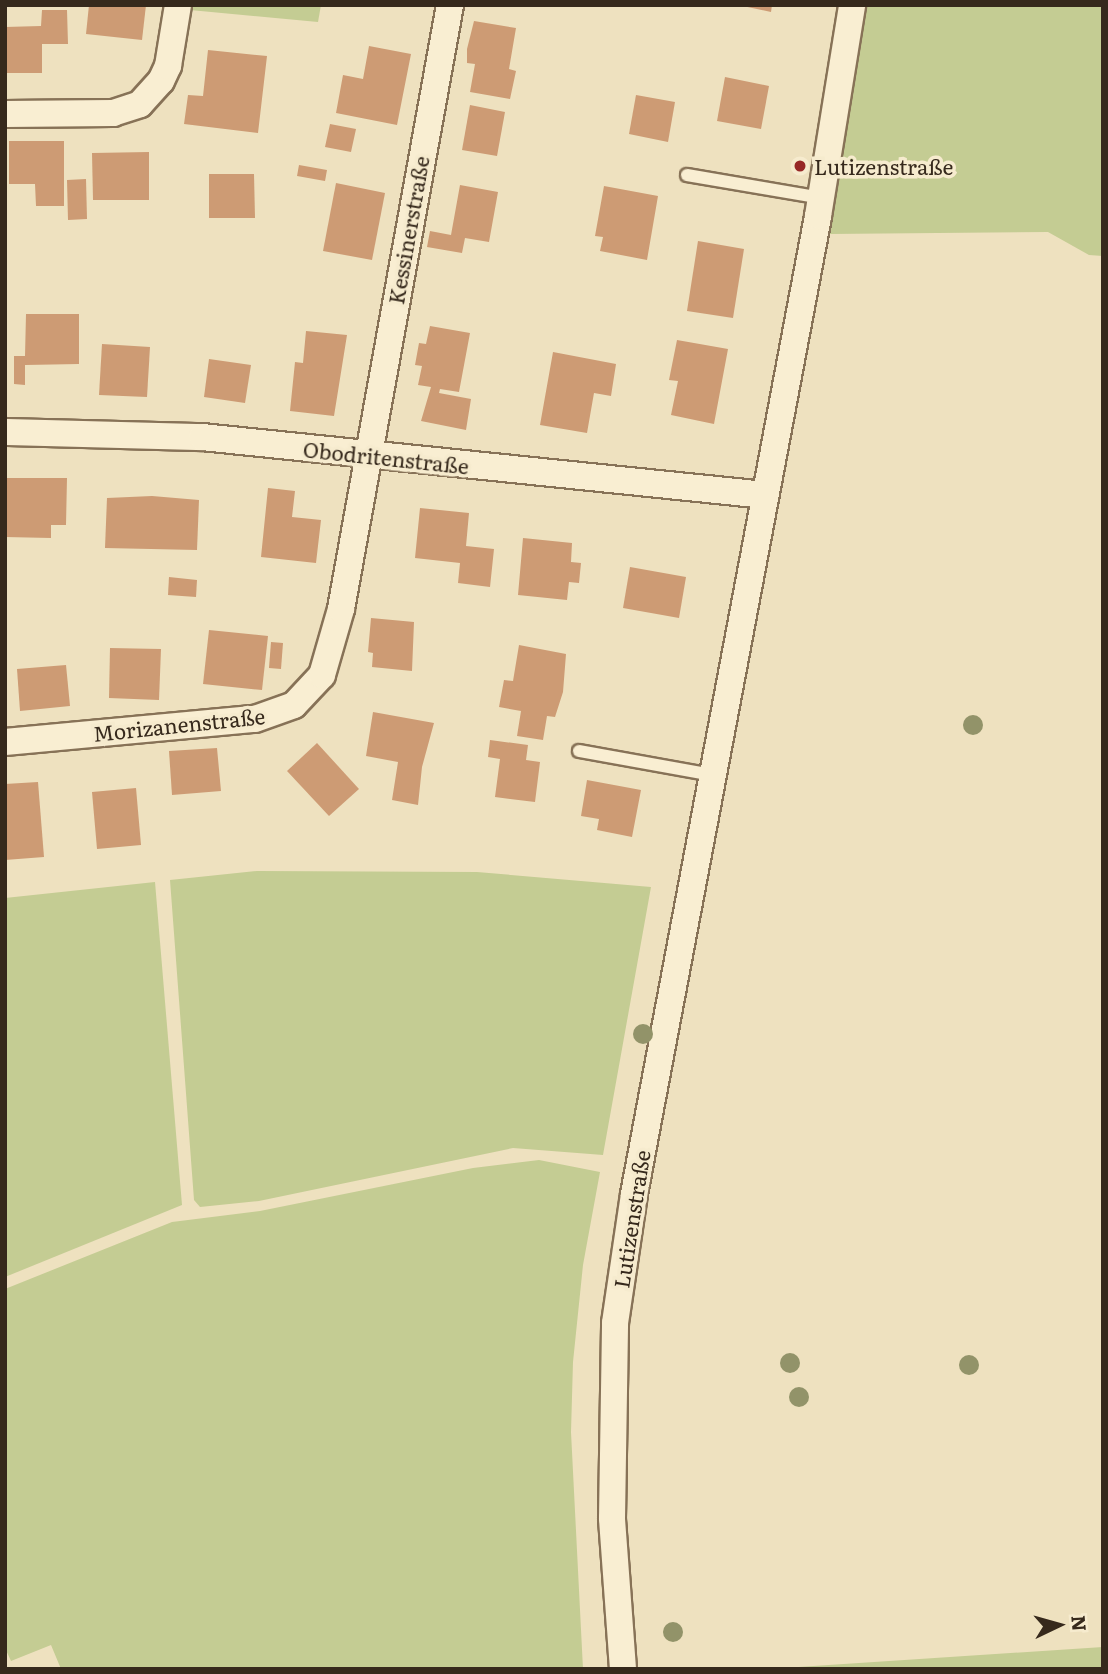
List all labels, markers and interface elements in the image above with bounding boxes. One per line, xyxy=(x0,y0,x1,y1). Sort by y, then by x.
place label: Lutizenstraße xyxy=(814,153,953,179)
street label: Kessinerstraße xyxy=(383,154,433,306)
marker: Lutizenstraße xyxy=(792,158,808,174)
street label: Obodritenstraße xyxy=(302,436,470,478)
street label: Morizanenstraße xyxy=(92,702,266,746)
street label: Lutizenstraße xyxy=(608,1148,654,1290)
north arrow xyxy=(1024,1590,1094,1660)
text: N xyxy=(1065,1614,1095,1632)

